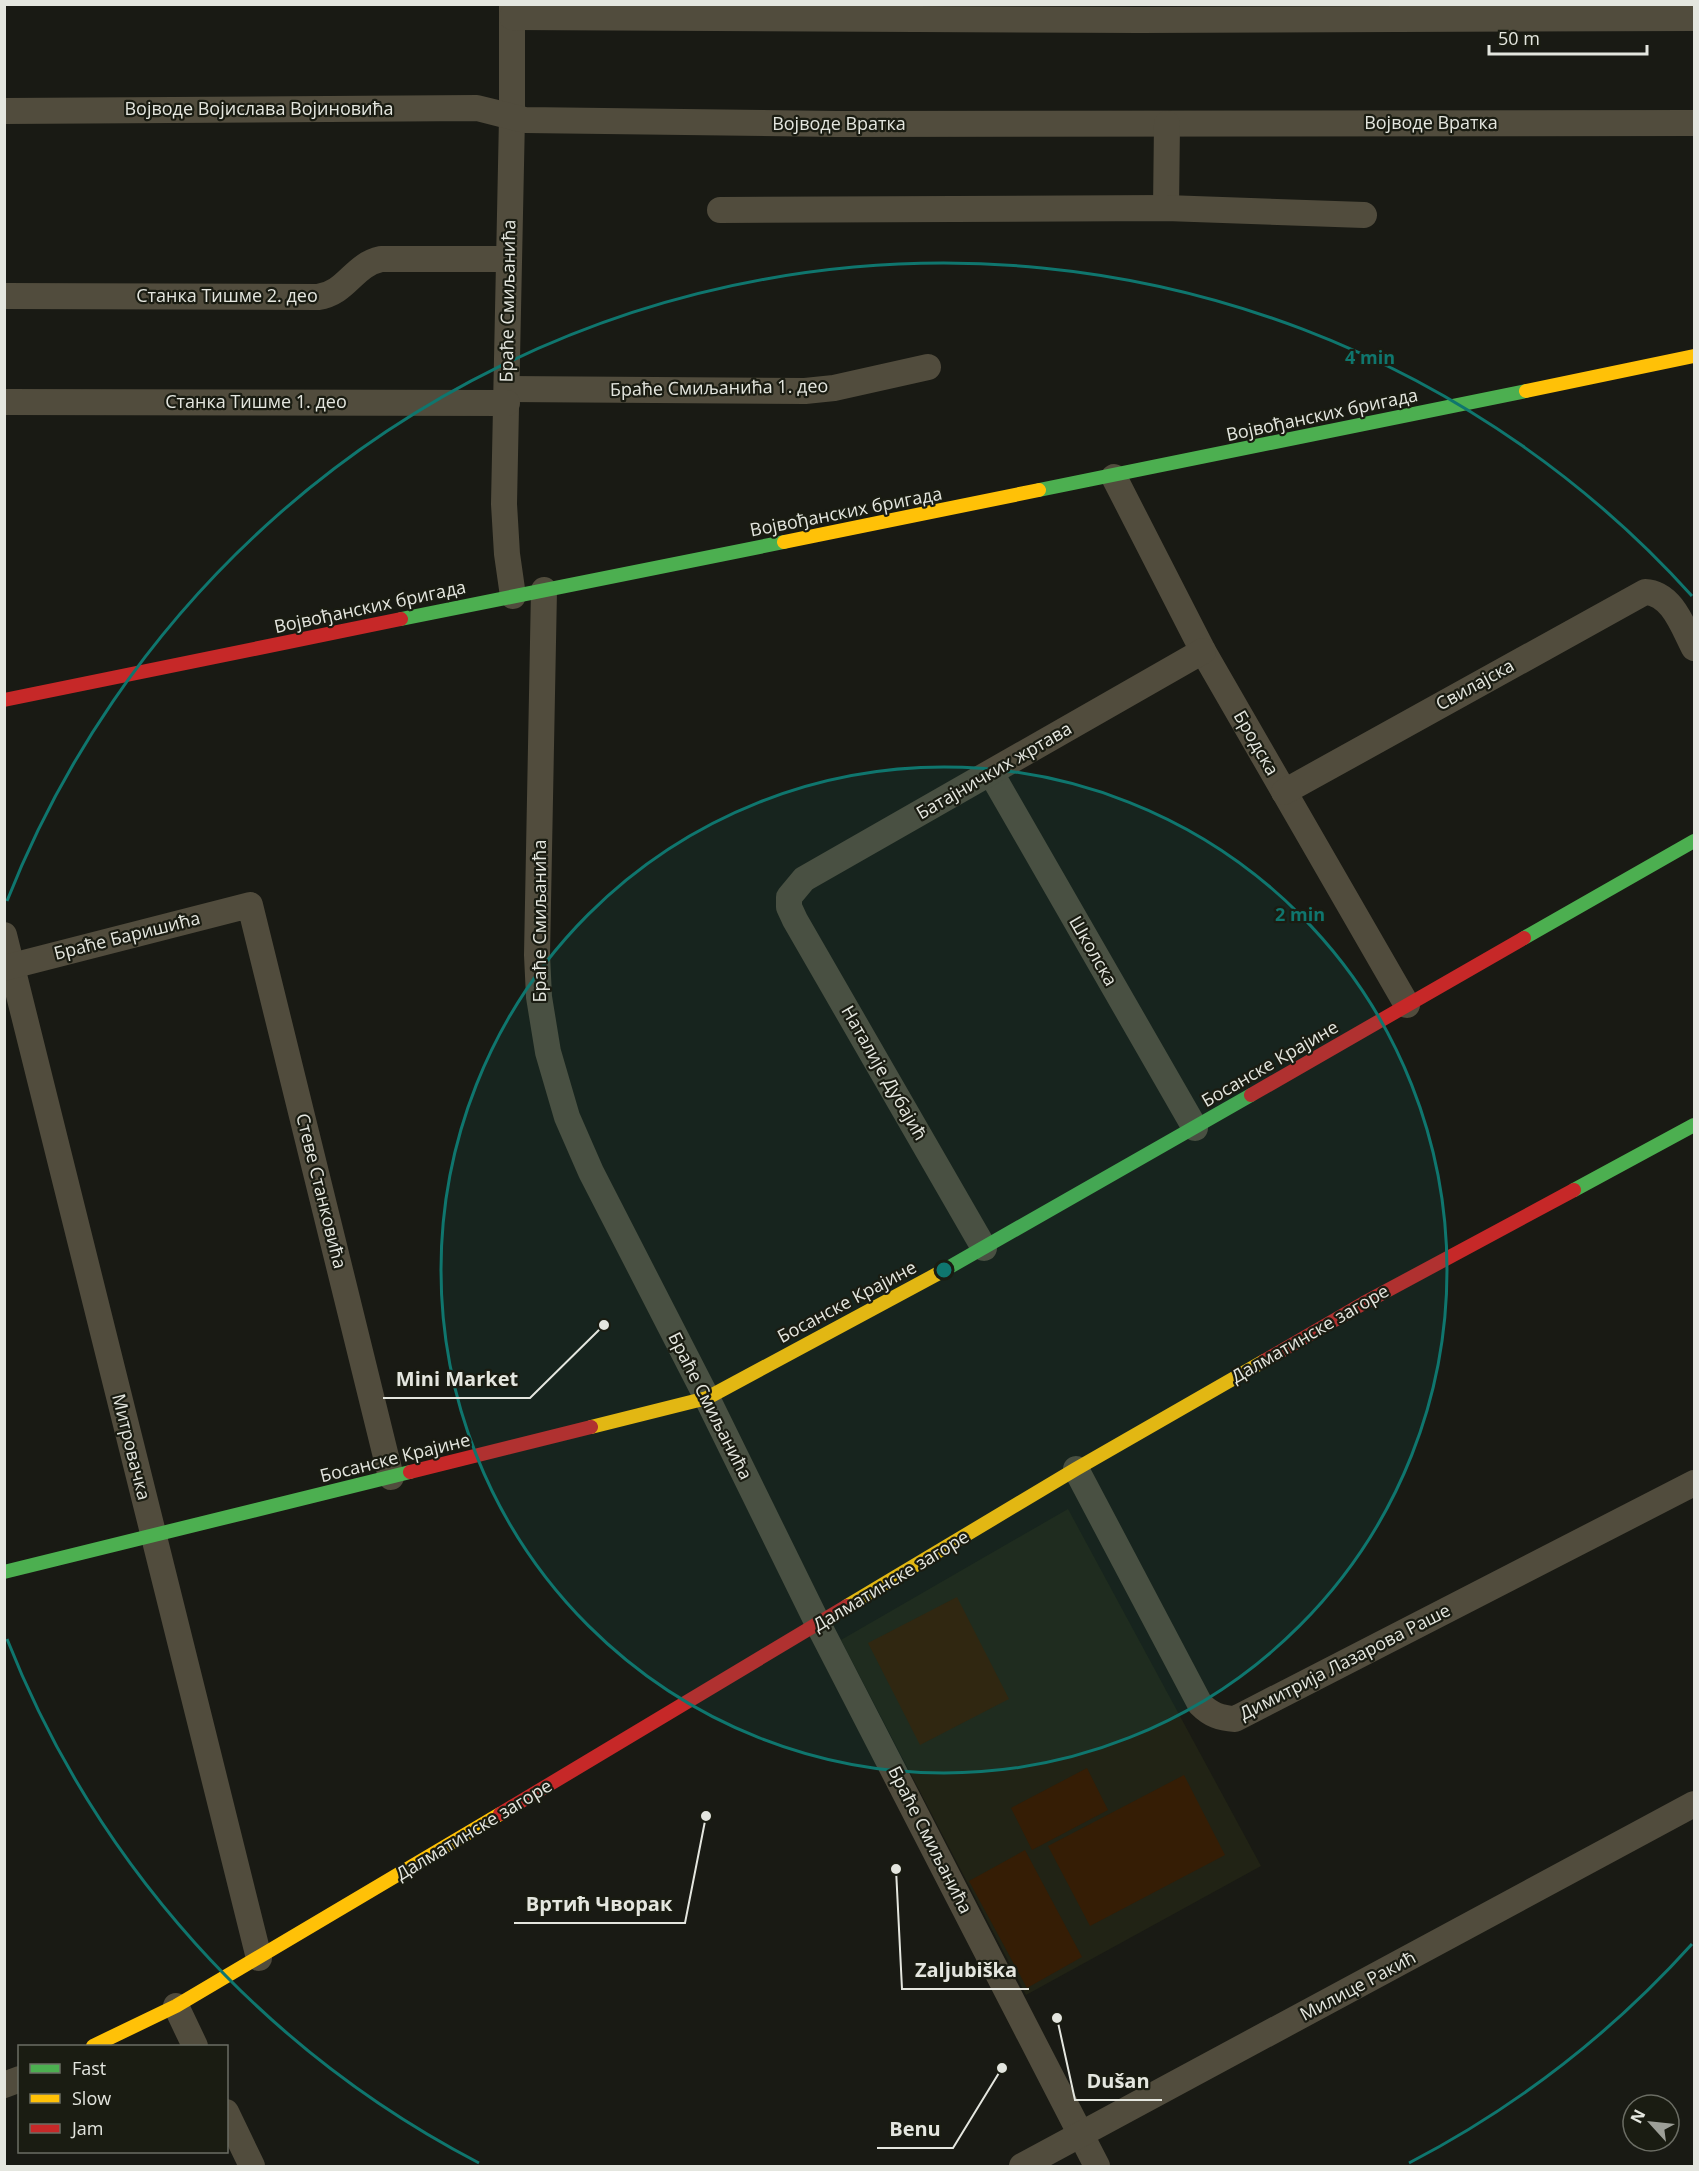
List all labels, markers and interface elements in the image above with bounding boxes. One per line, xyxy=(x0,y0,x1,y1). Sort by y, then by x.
scale bar xyxy=(1489,18,1646,56)
text: 50 m xyxy=(1498,26,1540,50)
street label: Војводе Војислава Војиновића xyxy=(124,96,394,120)
street label: Војводе Вратка xyxy=(1364,110,1498,134)
street label: Војводе Вратка xyxy=(772,111,906,135)
street label: Браће Смиљанића xyxy=(494,219,520,383)
street label: Станка Тишме 2. део xyxy=(136,283,318,307)
text: 4 min xyxy=(1345,345,1395,369)
street label: Браће Смиљанића 1. део xyxy=(610,373,828,401)
street label: Војвођанских бригада xyxy=(1224,382,1420,446)
street label: Станка Тишме 1. део xyxy=(165,389,347,413)
street label: Војвођанских бригада xyxy=(748,481,944,541)
street label: Војвођанских бригада xyxy=(272,574,468,638)
street label: Свилајска xyxy=(1431,653,1518,715)
street label: Бродска xyxy=(1229,706,1285,779)
street label: Батајничких жртава xyxy=(911,716,1076,824)
street label: Браће Смиљанића xyxy=(527,840,551,1002)
text: 2 min xyxy=(1275,902,1325,926)
street label: Браће Баришића xyxy=(51,905,202,965)
street label: Школска xyxy=(1064,911,1123,990)
street label: Наталије Дубајић xyxy=(837,1001,933,1144)
street label: Босанске Крајине xyxy=(1197,1014,1342,1112)
street label: Стеве Станковића xyxy=(291,1111,353,1271)
street label: Босанске Крајине xyxy=(773,1254,920,1348)
centre of rings xyxy=(934,1260,954,1280)
street label: Далматинске загоре xyxy=(1226,1278,1393,1388)
street label: Браће Смиљанића xyxy=(663,1328,759,1484)
callout: Mini Market xyxy=(383,1360,530,1398)
text: Mini Market xyxy=(396,1365,518,1392)
street label: Митровачка xyxy=(107,1391,157,1502)
street label: Босанске Крајине xyxy=(317,1427,472,1487)
street label: Далматинске загоре xyxy=(808,1524,973,1636)
street label: Димитрија Лазарова Раше xyxy=(1235,1597,1454,1725)
street label: Браће Смиљанића xyxy=(883,1762,979,1918)
street label: Далматинске загоре xyxy=(391,1773,556,1885)
callout: Вртић Чворак xyxy=(514,1885,685,1923)
text: Вртић Чворак xyxy=(526,1890,673,1917)
street label: Милице Ракић xyxy=(1295,1944,1420,2026)
callout: Zaljubiška xyxy=(902,1951,1029,1989)
text: Zaljubiška xyxy=(915,1956,1017,1983)
legend xyxy=(18,2045,228,2153)
text: Fast xyxy=(72,2056,106,2080)
callout: Dušan xyxy=(1075,2062,1162,2100)
text: Dušan xyxy=(1086,2067,1150,2094)
text: Slow xyxy=(72,2086,111,2110)
north arrow xyxy=(1621,2093,1681,2153)
text: N xyxy=(1625,2105,1650,2127)
callout: Benu xyxy=(877,2110,953,2148)
text: Benu xyxy=(889,2115,941,2142)
text: Jam xyxy=(70,2116,104,2140)

